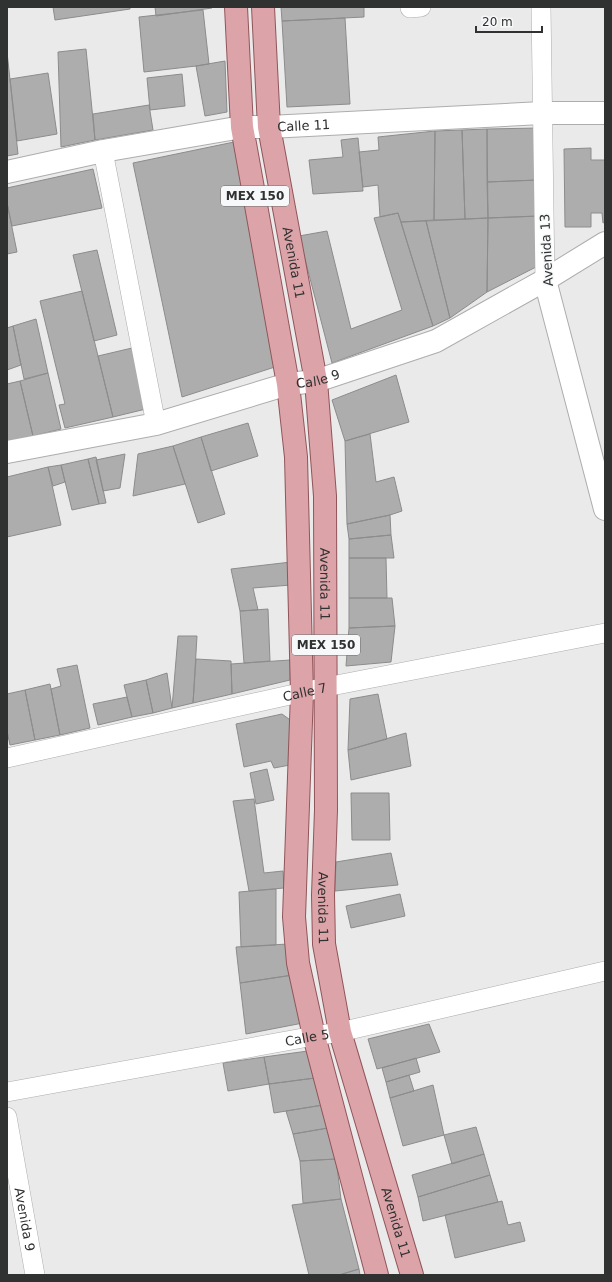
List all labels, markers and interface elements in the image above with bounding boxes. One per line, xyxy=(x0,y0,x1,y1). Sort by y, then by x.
scale bar xyxy=(476,8,542,34)
text: 20 m xyxy=(482,15,513,29)
street label: Calle 11 xyxy=(277,117,331,135)
road number: MEX 150 xyxy=(221,186,289,206)
street label: Avenida 13 xyxy=(537,213,556,287)
street label: Avenida 11 xyxy=(280,226,308,300)
street label: Calle 9 xyxy=(295,367,342,391)
street label: Avenida 11 xyxy=(317,548,332,621)
road number: MEX 150 xyxy=(292,635,360,655)
street label: Calle 7 xyxy=(281,680,328,704)
street label: Avenida 11 xyxy=(315,872,331,945)
street label: Calle 5 xyxy=(284,1027,330,1049)
street label: Avenida 9 xyxy=(12,1186,38,1252)
street label: Avenida 11 xyxy=(378,1186,413,1260)

